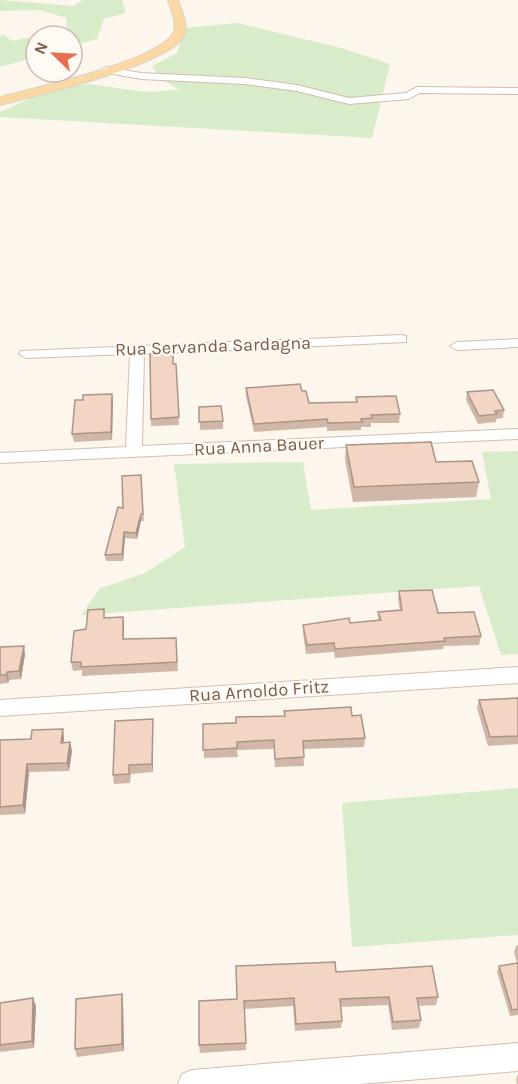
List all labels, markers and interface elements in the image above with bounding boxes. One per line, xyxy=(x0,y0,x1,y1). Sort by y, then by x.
north arrow xyxy=(24,24,84,84)
text: N xyxy=(30,39,52,57)
street label: Rua Servanda Sardagna xyxy=(115,332,311,360)
street label: Rua Anna Bauer xyxy=(193,432,325,460)
street label: Rua Arnoldo Fritz xyxy=(188,675,330,707)

